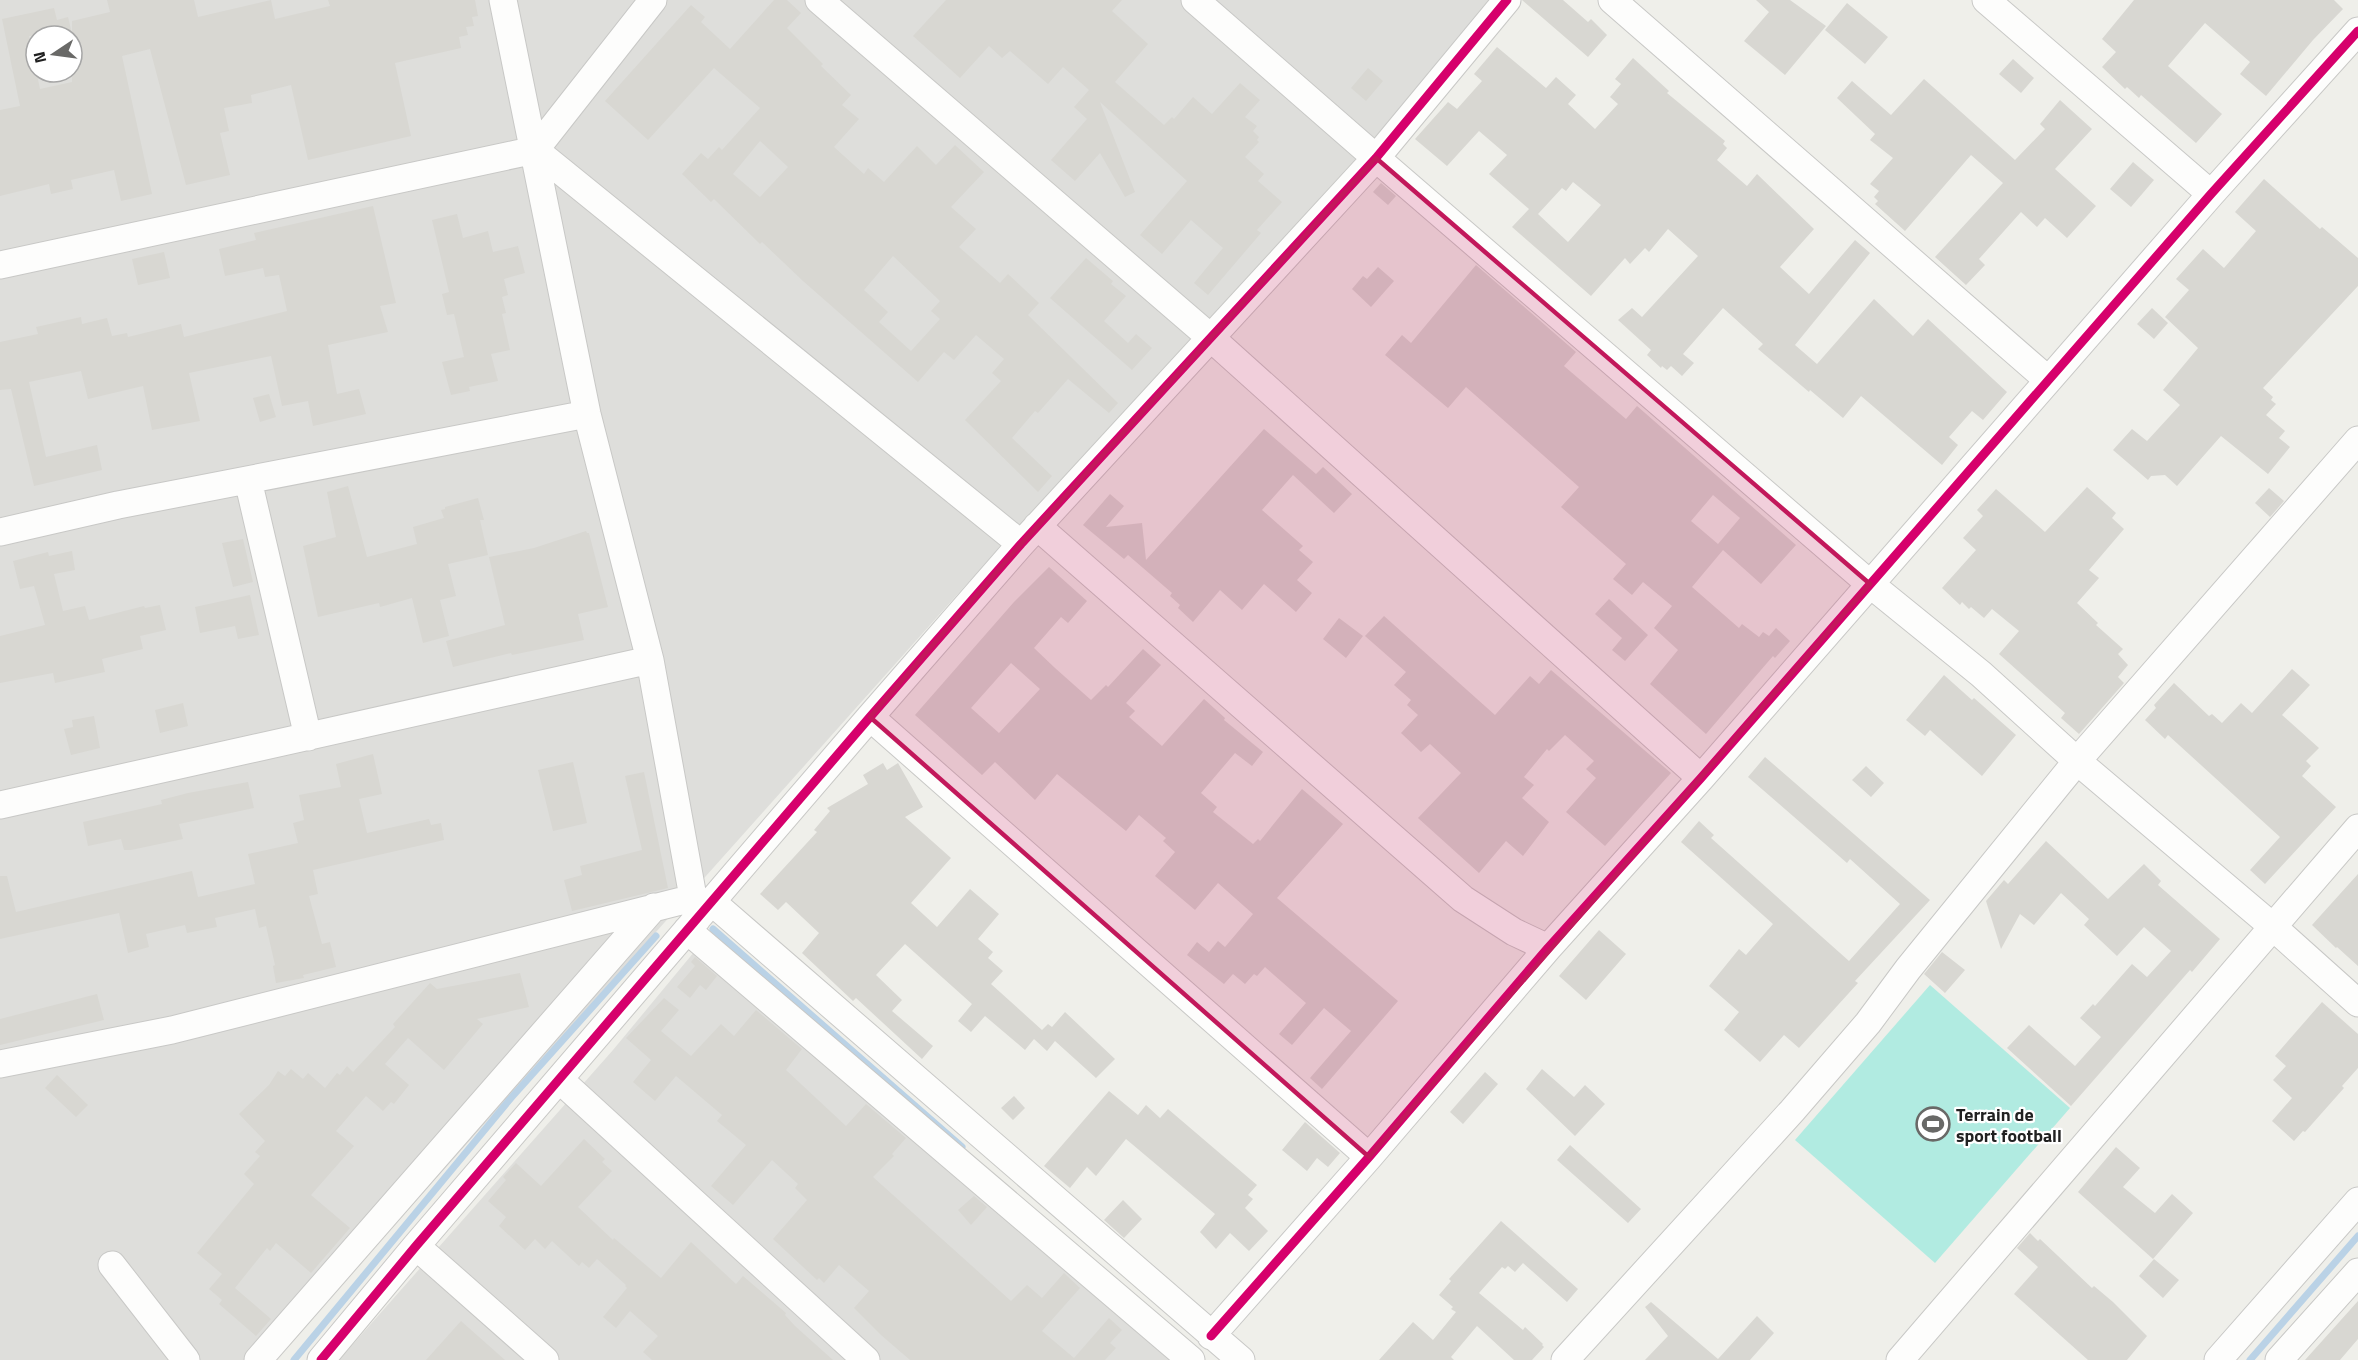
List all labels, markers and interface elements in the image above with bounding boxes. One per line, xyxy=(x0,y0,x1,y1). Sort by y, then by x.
north arrow xyxy=(24,24,84,84)
text: N xyxy=(26,49,52,65)
place label: Terrain de sport football xyxy=(1956,1101,2062,1149)
sports icon: Terrain de sport football xyxy=(1915,1106,1951,1142)

